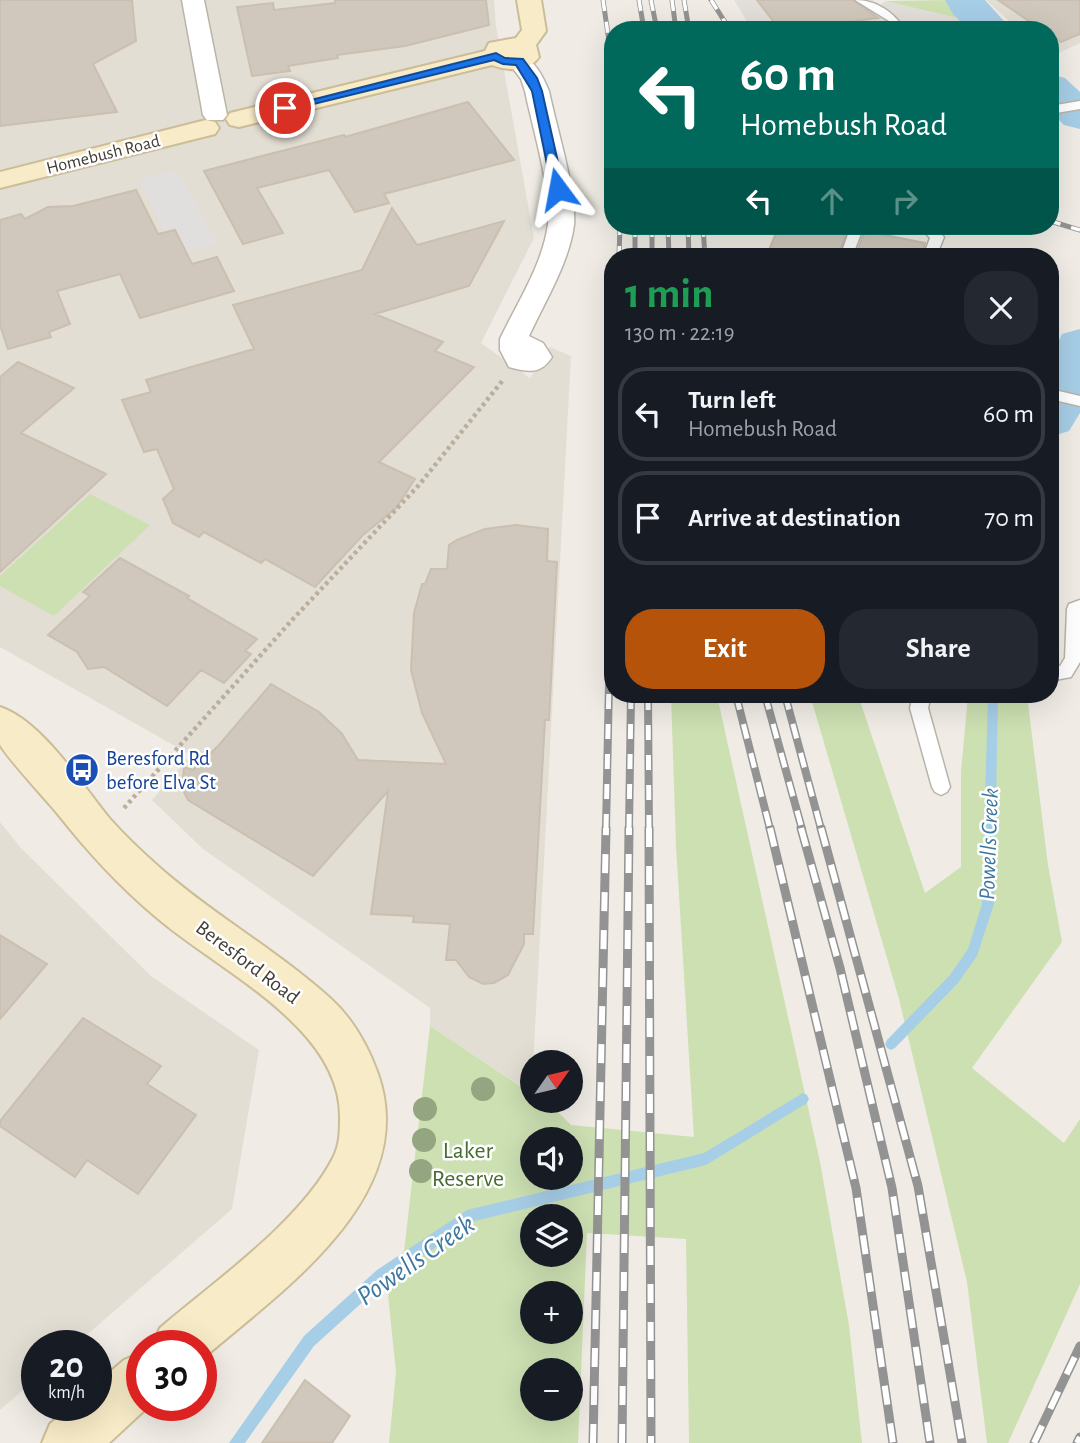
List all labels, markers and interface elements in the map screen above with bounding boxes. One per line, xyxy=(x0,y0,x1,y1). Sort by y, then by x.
icon: left xyxy=(625,49,716,140)
text: 60 m xyxy=(740,51,836,100)
pin xyxy=(255,78,315,138)
icon: arrive xyxy=(266,89,304,127)
text: Homebush Road xyxy=(740,109,947,141)
street label: Homebush Road xyxy=(45,132,162,178)
position arrow xyxy=(521,152,595,226)
icon: left xyxy=(740,182,778,220)
icon: ahead xyxy=(813,182,851,220)
icon: right xyxy=(886,182,924,220)
button: close xyxy=(964,271,1038,345)
text: 1 min xyxy=(625,273,714,315)
text: 130 m · 22:19 xyxy=(625,322,735,345)
text: Turn left xyxy=(688,387,776,413)
icon: left xyxy=(629,395,667,433)
text: 60 m xyxy=(983,401,1034,427)
text: Homebush Road xyxy=(688,418,837,441)
icon: arrive xyxy=(629,499,667,537)
text: Arrive at destination xyxy=(688,505,901,531)
text: 70 m xyxy=(984,505,1034,531)
button: Exit xyxy=(625,609,825,689)
button: Share xyxy=(839,609,1038,689)
place label: Beresford Rd before Elva St xyxy=(106,748,216,793)
bus stop icon: Beresford Rd before Elva St xyxy=(63,751,101,789)
water label: Powells Creek xyxy=(976,787,1003,901)
street label: Beresford Road xyxy=(192,917,304,1008)
north arrow xyxy=(520,1050,583,1113)
map controls xyxy=(520,1050,583,1421)
button: sound xyxy=(520,1127,583,1190)
park label: Laker Reserve xyxy=(432,1139,504,1191)
button: layers xyxy=(520,1204,583,1267)
water label: Powells Creek xyxy=(352,1210,480,1311)
button: + xyxy=(520,1281,583,1344)
speed limit sign: 30 xyxy=(126,1330,217,1421)
text: 20 xyxy=(49,1349,84,1384)
button: − xyxy=(520,1358,583,1421)
text: km/h xyxy=(48,1384,85,1402)

